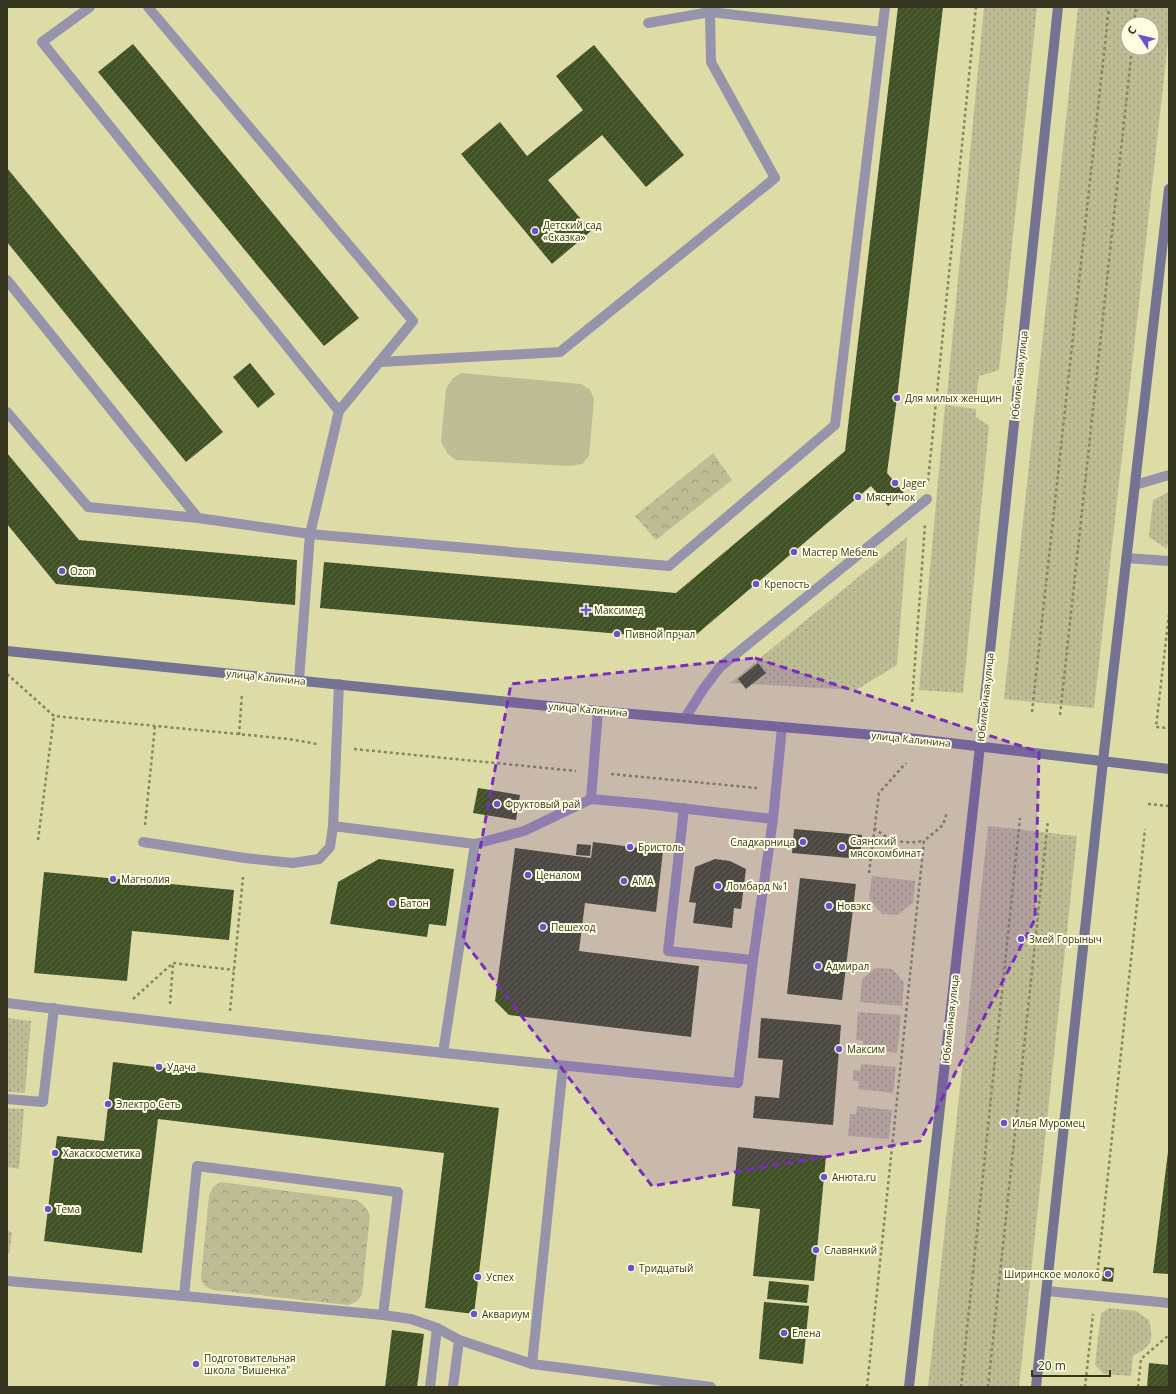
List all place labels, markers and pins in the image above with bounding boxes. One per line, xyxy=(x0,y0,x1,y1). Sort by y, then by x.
place label: Детский сад «Сказка» xyxy=(543,218,602,244)
marker: Детский сад «Сказка» xyxy=(530,226,540,236)
place label: Для милых женщин xyxy=(905,391,1002,405)
marker: Для милых женщин xyxy=(892,393,902,403)
place label: Jager xyxy=(902,476,926,490)
marker: Jager xyxy=(890,478,900,488)
place label: Мясничок xyxy=(866,490,916,504)
marker: Мясничок xyxy=(853,492,863,502)
place label: Мастер Мебель xyxy=(802,545,878,559)
marker: Мастер Мебель xyxy=(789,547,799,557)
place label: Ozon xyxy=(70,564,95,578)
marker: Ozon xyxy=(57,566,67,576)
place label: Крепость xyxy=(764,577,810,591)
marker: Крепость xyxy=(751,579,761,589)
place label: Максимед xyxy=(594,603,644,617)
marker: Максимед xyxy=(581,605,591,615)
place label: Пивной прчал xyxy=(625,627,695,641)
marker: Пивной прчал xyxy=(612,629,622,639)
place label: Фруктовый рай xyxy=(505,797,580,811)
marker: Фруктовый рай xyxy=(492,799,502,809)
place label: Саянский мясокомбинат xyxy=(850,834,921,860)
place label: Сладкарница xyxy=(730,835,795,849)
marker: Сладкарница xyxy=(798,837,808,847)
place label: Бристоль xyxy=(638,840,684,854)
marker: Бристоль xyxy=(625,842,635,852)
marker: Саянский мясокомбинат xyxy=(837,842,847,852)
place label: Ценалом xyxy=(536,868,580,882)
marker: Ценалом xyxy=(523,870,533,880)
place label: Магнолия xyxy=(121,872,170,886)
marker: Магнолия xyxy=(108,874,118,884)
place label: АМА xyxy=(632,874,654,888)
marker: АМА xyxy=(619,876,629,886)
place label: Ломбард №1 xyxy=(726,879,788,893)
marker: Ломбард №1 xyxy=(713,881,723,891)
place label: Батон xyxy=(400,896,429,910)
marker: Батон xyxy=(387,898,397,908)
place label: Новэкс xyxy=(837,899,871,913)
marker: Новэкс xyxy=(824,901,834,911)
place label: Пешеход xyxy=(551,920,596,934)
marker: Пешеход xyxy=(538,922,548,932)
place label: Змей Горыныч xyxy=(1029,932,1102,946)
marker: Змей Горыныч xyxy=(1016,934,1026,944)
place label: Адмирал xyxy=(826,959,869,973)
marker: Адмирал xyxy=(813,961,823,971)
place label: Максим xyxy=(847,1042,885,1056)
marker: Максим xyxy=(834,1044,844,1054)
place label: Удача xyxy=(167,1060,196,1074)
marker: Удача xyxy=(154,1062,164,1072)
place label: Электро Сеть xyxy=(116,1097,181,1111)
marker: Электро Сеть xyxy=(103,1099,113,1109)
place label: Илья Муромец xyxy=(1012,1116,1085,1130)
marker: Илья Муромец xyxy=(999,1118,1009,1128)
place label: Хакаскосметика xyxy=(63,1146,141,1160)
marker: Хакаскосметика xyxy=(50,1148,60,1158)
place label: Анюта.ru xyxy=(832,1170,876,1184)
marker: Анюта.ru xyxy=(819,1172,829,1182)
place label: Тема xyxy=(56,1202,80,1216)
marker: Тема xyxy=(43,1204,53,1214)
place label: Славянкий xyxy=(824,1243,877,1257)
marker: Славянкий xyxy=(811,1245,821,1255)
place label: Тридцатый xyxy=(639,1261,693,1275)
marker: Тридцатый xyxy=(626,1263,636,1273)
place label: Ширинское молоко xyxy=(1004,1267,1100,1281)
marker: Ширинское молоко xyxy=(1103,1269,1113,1279)
place label: Успех xyxy=(486,1270,515,1284)
marker: Успех xyxy=(473,1272,483,1282)
place label: Аквариум xyxy=(482,1307,530,1321)
marker: Аквариум xyxy=(469,1309,479,1319)
place label: Елена xyxy=(792,1326,821,1340)
marker: Елена xyxy=(779,1328,789,1338)
place label: Подготовительная школа "Вишенка" xyxy=(204,1351,296,1377)
marker: Подготовительная школа "Вишенка" xyxy=(191,1359,201,1369)

